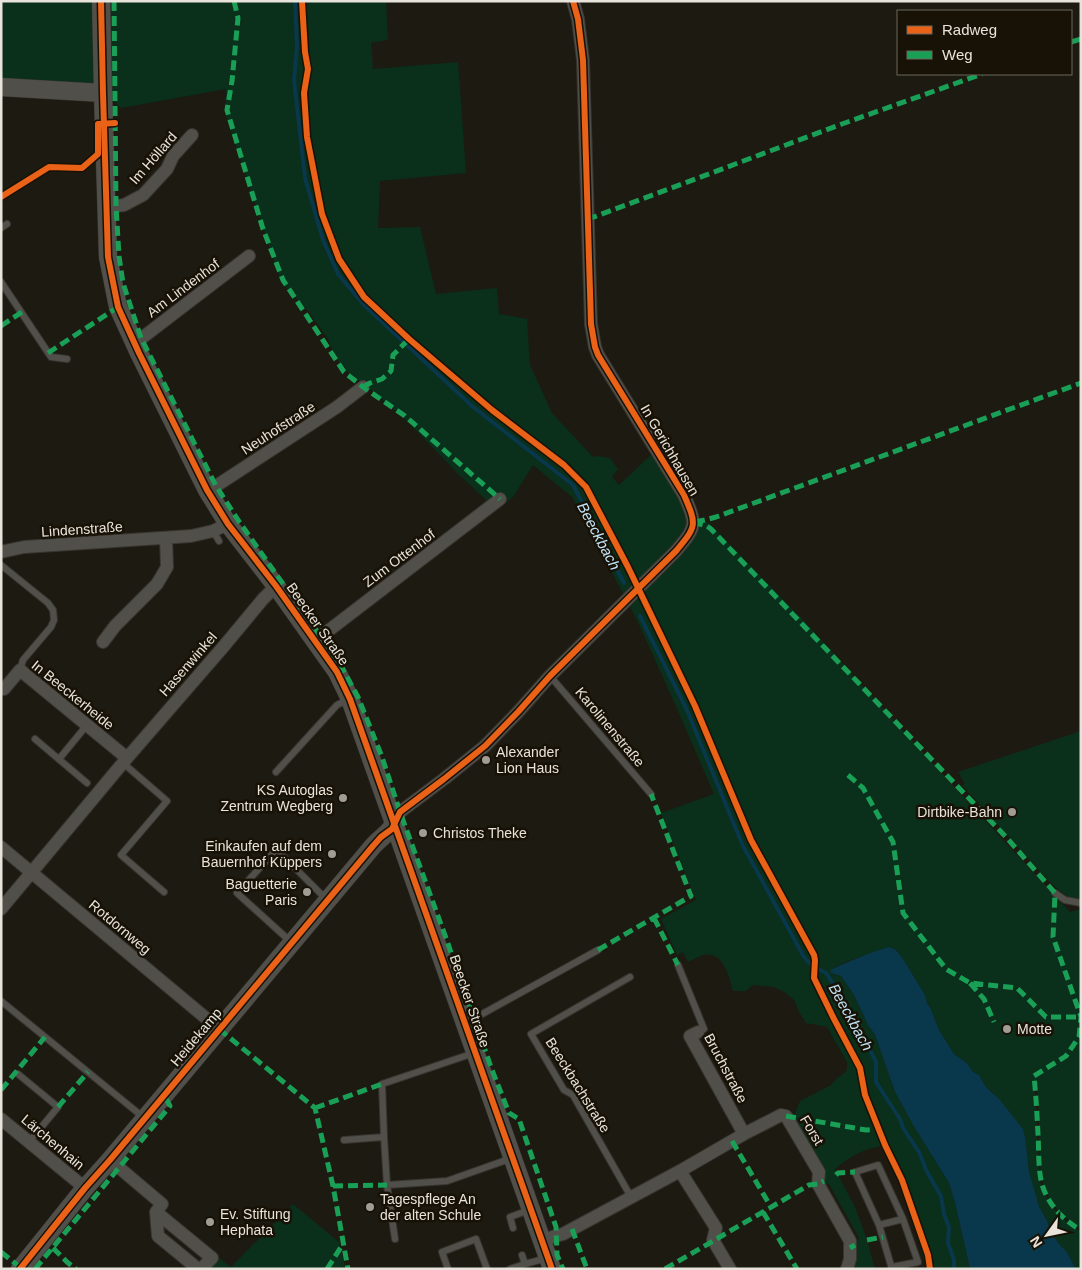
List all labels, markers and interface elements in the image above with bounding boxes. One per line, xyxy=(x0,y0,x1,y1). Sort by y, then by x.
legend xyxy=(897,10,1072,75)
text: Radweg xyxy=(942,21,997,38)
text: Weg xyxy=(942,46,973,63)
street label: Im Höllard xyxy=(126,129,180,187)
street label: Am Lindenhof xyxy=(144,256,222,320)
street label: Neuhofstraße xyxy=(238,398,318,458)
street label: In Gerichhausen xyxy=(637,402,703,498)
water label: Beeckbach xyxy=(574,499,624,573)
street label: Lindenstraße xyxy=(41,518,124,540)
street label: Zum Ottenhof xyxy=(360,526,438,590)
street label: Beecker Straße xyxy=(284,580,353,669)
street label: Hasenwinkel xyxy=(156,629,220,699)
street label: In Beeckerheide xyxy=(29,657,118,733)
street label: Karolinenstraße xyxy=(572,684,648,770)
place label: Alexander Lion Haus xyxy=(496,744,559,776)
marker: Alexander Lion Haus xyxy=(480,754,492,766)
place label: KS Autoglas Zentrum Wegberg xyxy=(220,782,333,814)
marker: KS Autoglas Zentrum Wegberg xyxy=(337,792,349,804)
place label: Dirtbike-Bahn xyxy=(917,804,1002,820)
marker: Dirtbike-Bahn xyxy=(1006,806,1018,818)
place label: Christos Theke xyxy=(433,825,527,841)
marker: Christos Theke xyxy=(417,827,429,839)
place label: Einkaufen auf dem Bauernhof Küppers xyxy=(201,838,322,870)
marker: Einkaufen auf dem Bauernhof Küppers xyxy=(326,848,338,860)
place label: Baguetterie Paris xyxy=(225,876,297,908)
marker: Baguetterie Paris xyxy=(301,886,313,898)
street label: Rotdornweg xyxy=(86,897,154,957)
street label: Beecker Straße xyxy=(447,952,493,1050)
water label: Beeckbach xyxy=(826,980,876,1054)
street label: Heidekamp xyxy=(167,1005,225,1069)
place label: Motte xyxy=(1017,1021,1052,1037)
marker: Motte xyxy=(1001,1023,1013,1035)
street label: Bruchstraße xyxy=(701,1031,751,1106)
street label: Beeckbachstraße xyxy=(542,1035,614,1136)
street label: Lärchenhain xyxy=(18,1111,88,1173)
street label: Forst xyxy=(797,1112,827,1148)
place label: Tagespflege An der alten Schule xyxy=(380,1191,481,1223)
marker: Tagespflege An der alten Schule xyxy=(364,1201,376,1213)
place label: Ev. Stiftung Hephata xyxy=(220,1206,291,1238)
north arrow xyxy=(1022,1210,1072,1260)
marker: Ev. Stiftung Hephata xyxy=(204,1216,216,1228)
text: N xyxy=(1027,1233,1046,1251)

